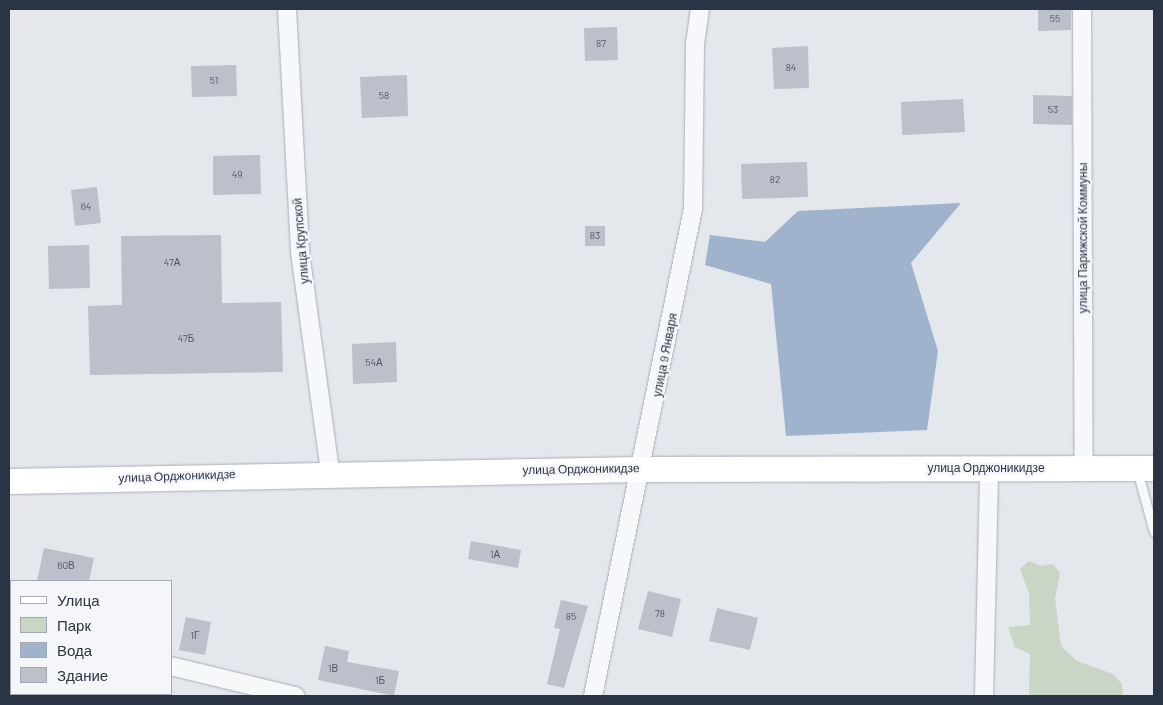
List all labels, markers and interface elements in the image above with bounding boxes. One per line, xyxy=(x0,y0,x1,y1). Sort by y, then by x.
house number: 55 xyxy=(1050,13,1060,25)
house number: 87 xyxy=(596,38,606,50)
house number: 84 xyxy=(786,62,796,74)
house number: 51 xyxy=(210,75,218,87)
house number: 58 xyxy=(379,90,389,102)
house number: 53 xyxy=(1048,104,1058,116)
street label: улица Парижской Коммуны xyxy=(1076,163,1090,313)
house number: 49 xyxy=(232,169,242,181)
house number: 82 xyxy=(770,174,780,186)
street label: улица Крупской xyxy=(290,197,312,285)
house number: 64 xyxy=(81,201,91,213)
house number: 83 xyxy=(590,230,600,242)
house number: 47А xyxy=(164,257,180,269)
street label: улица 9 Января xyxy=(650,312,680,398)
house number: 47Б xyxy=(178,333,194,345)
house number: 54А xyxy=(365,357,383,369)
street label: улица Орджоникидзе xyxy=(522,461,640,477)
street label: улица Орджоникидзе xyxy=(927,461,1045,475)
street label: улица Орджоникидзе xyxy=(118,467,236,485)
house number: 1А xyxy=(490,549,500,561)
house number: 60В xyxy=(57,560,75,572)
legend xyxy=(10,580,172,695)
text: Улица xyxy=(57,591,100,609)
house number: 78 xyxy=(655,608,665,620)
house number: 85 xyxy=(566,611,576,623)
text: Парк xyxy=(57,616,91,634)
house number: 1Г xyxy=(191,630,199,642)
text: Вода xyxy=(57,641,92,659)
house number: 1В xyxy=(328,663,338,675)
text: Здание xyxy=(57,666,108,684)
house number: 1Б xyxy=(375,675,385,687)

